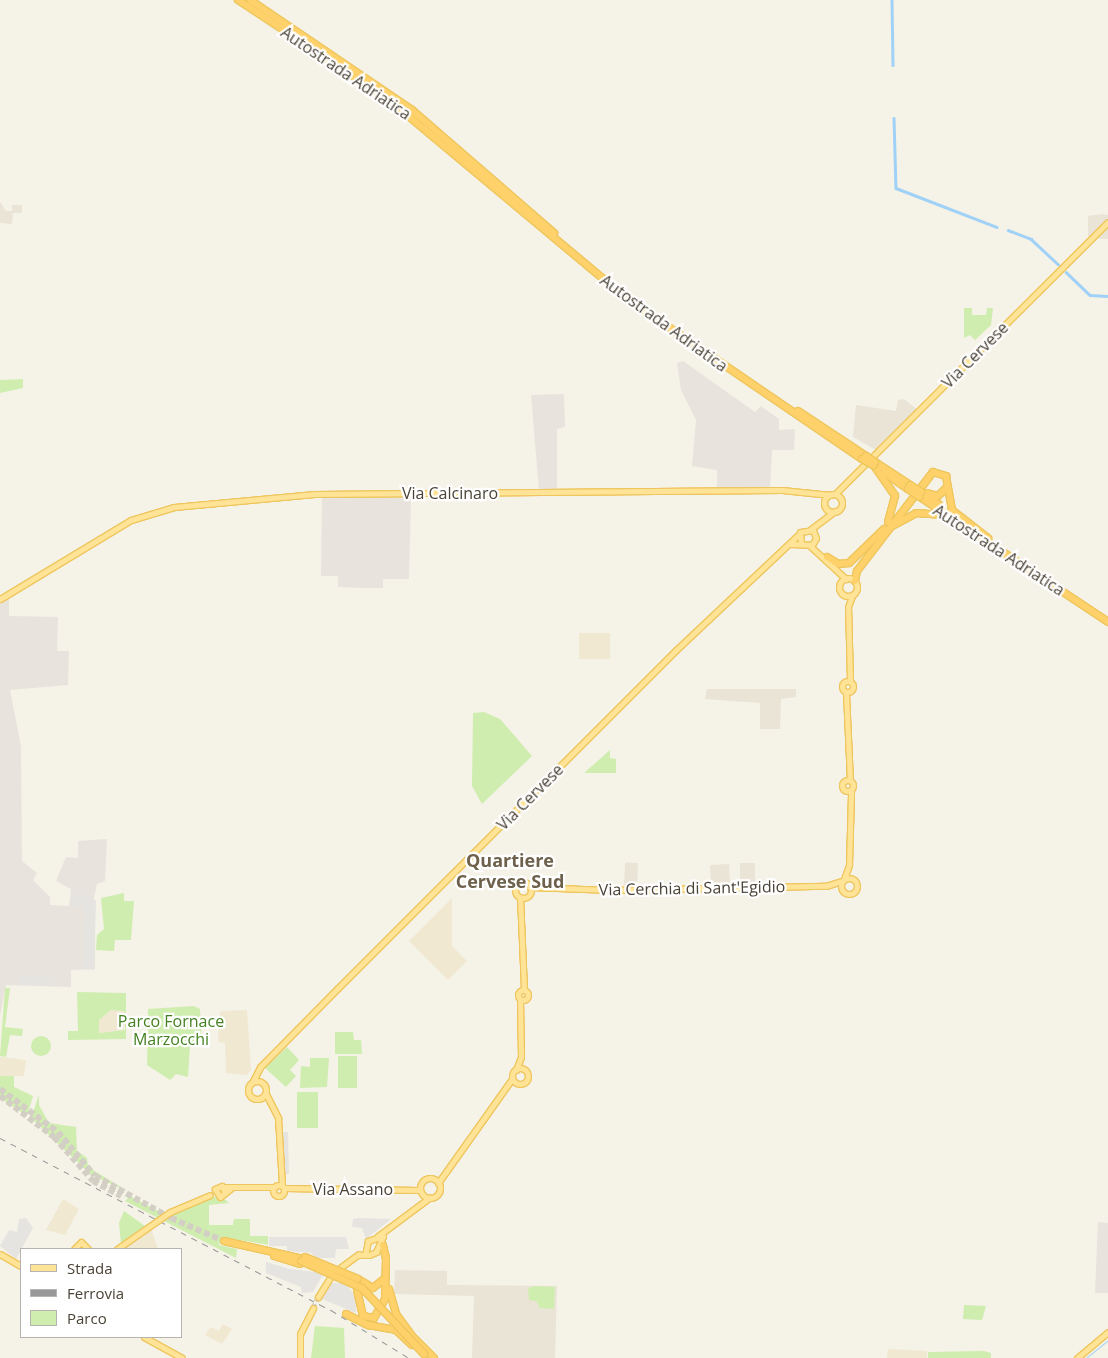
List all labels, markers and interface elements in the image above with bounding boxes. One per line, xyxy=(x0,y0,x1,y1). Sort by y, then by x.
street label: Autostrada Adriatica xyxy=(277,22,415,124)
street label: Autostrada Adriatica xyxy=(597,270,731,376)
street label: Via Cervese xyxy=(938,318,1012,392)
street label: Via Calcinaro xyxy=(402,483,498,503)
street label: Autostrada Adriatica xyxy=(930,500,1068,600)
street label: Via Cervese xyxy=(493,760,567,834)
district label: Quartiere Cervese Sud xyxy=(456,850,564,892)
street label: Via Cerchia di Sant'Egidio xyxy=(599,877,785,899)
park label: Parco Fornace Marzocchi xyxy=(118,1011,224,1049)
street label: Via Assano xyxy=(313,1179,393,1199)
legend xyxy=(20,1248,182,1338)
text: Strada xyxy=(67,1258,113,1278)
text: Ferrovia xyxy=(67,1283,124,1303)
text: Parco xyxy=(67,1308,107,1328)

